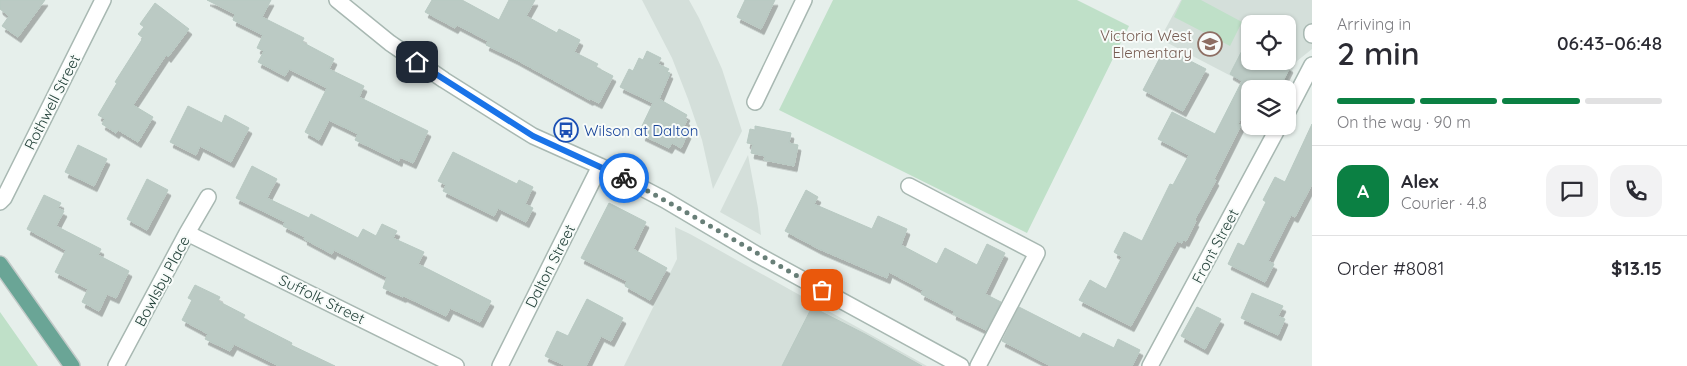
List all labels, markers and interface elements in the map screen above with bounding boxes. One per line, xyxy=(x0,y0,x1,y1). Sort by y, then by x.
text: Arriving in xyxy=(1337,14,1411,34)
map controls xyxy=(1241,15,1296,135)
button: locate xyxy=(1241,15,1296,70)
place label: Victoria West Elementary xyxy=(1100,26,1192,62)
school or university icon: Victoria West Elementary xyxy=(1197,31,1223,57)
text: 06:43–06:48 xyxy=(1557,31,1662,55)
text: 2 min xyxy=(1337,33,1420,73)
pin xyxy=(396,41,438,83)
icon: home xyxy=(403,48,431,76)
street label: Rothwell Street xyxy=(20,51,84,153)
button: layers xyxy=(1241,80,1296,135)
text: On the way · 90 m xyxy=(1337,112,1471,132)
bus stop icon: Wilson at Dalton xyxy=(553,117,579,143)
place label: Wilson at Dalton xyxy=(584,121,698,140)
courier xyxy=(599,153,649,203)
icon: bike xyxy=(610,164,638,192)
button: chat xyxy=(1546,165,1598,217)
button: phone xyxy=(1610,165,1662,217)
text: Alex xyxy=(1401,169,1439,193)
text: A xyxy=(1357,179,1369,203)
text: Courier · 4.8 xyxy=(1401,193,1487,213)
street label: Front Street xyxy=(1187,205,1243,287)
street label: Dalton Street xyxy=(521,221,579,311)
street label: Bowlsby Place xyxy=(130,232,194,330)
text: Order #8081 xyxy=(1337,256,1444,280)
text: $13.15 xyxy=(1611,256,1662,280)
pin xyxy=(801,269,843,311)
street label: Suffolk Street xyxy=(276,270,368,328)
icon: bag xyxy=(808,276,836,304)

